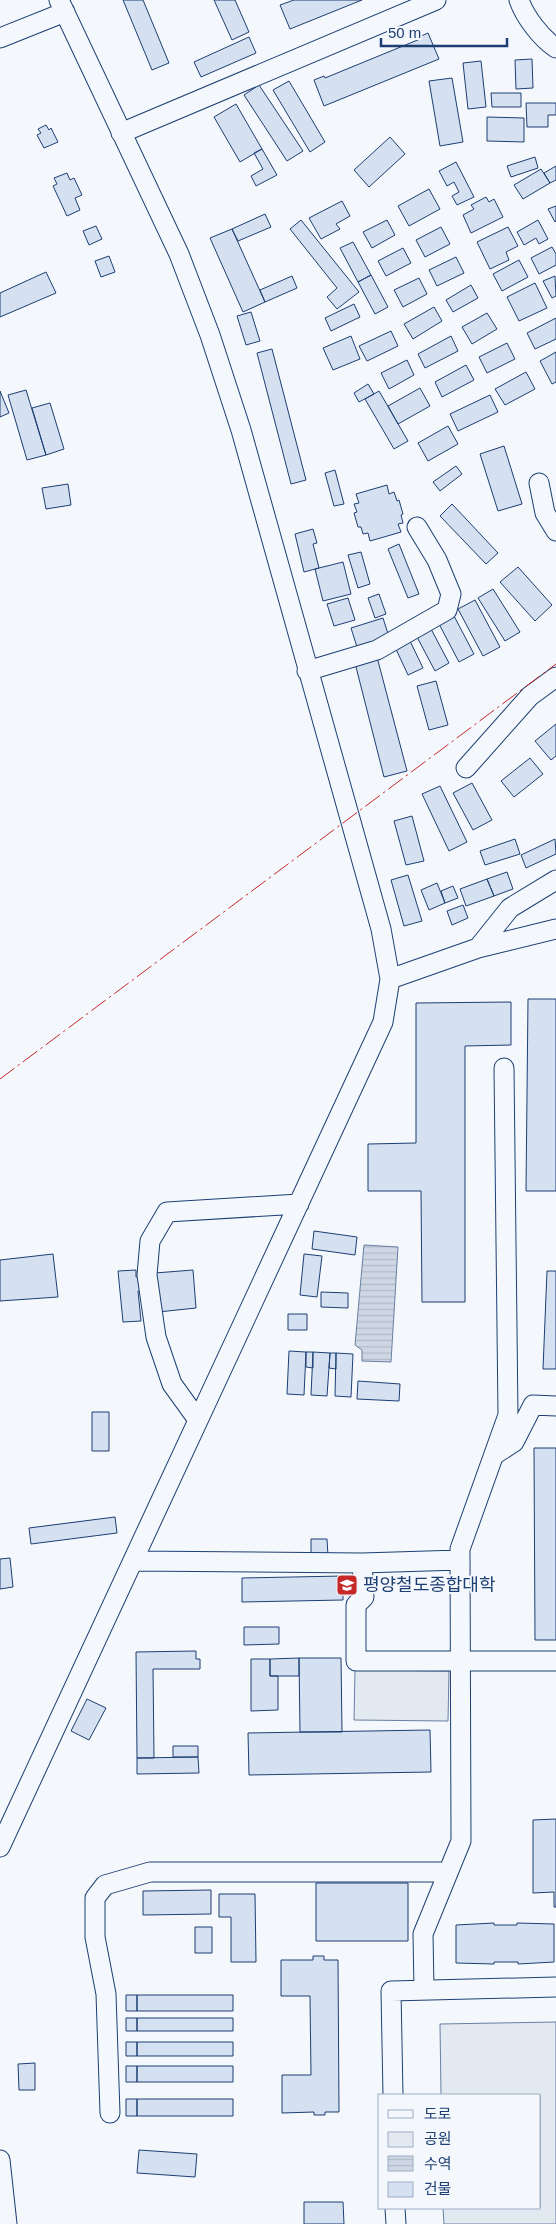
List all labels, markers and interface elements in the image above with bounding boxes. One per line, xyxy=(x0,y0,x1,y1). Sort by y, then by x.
scale bar xyxy=(381,15,507,47)
text: 50 m xyxy=(388,24,421,41)
school or university icon: 평양철도종합대학 xyxy=(335,1573,359,1597)
place label: 평양철도종합대학 xyxy=(363,1575,495,1595)
legend xyxy=(378,2094,541,2209)
text: 도로 xyxy=(424,2105,452,2122)
text: 공원 xyxy=(424,2130,452,2147)
text: 수역 xyxy=(424,2155,452,2172)
text: 건물 xyxy=(424,2180,452,2197)

